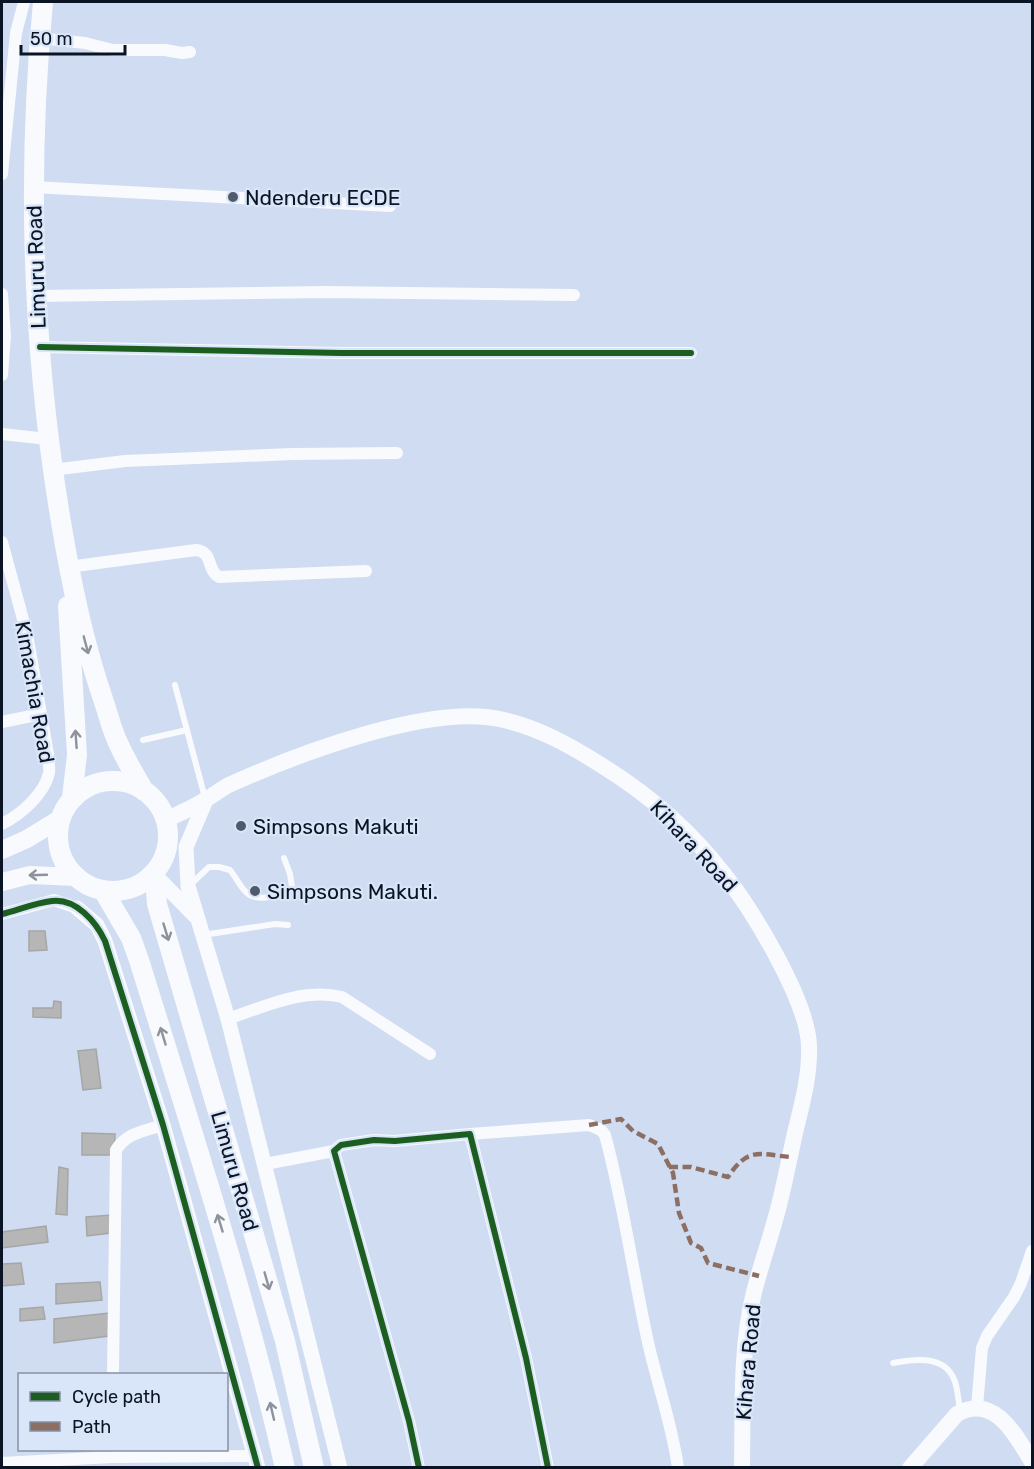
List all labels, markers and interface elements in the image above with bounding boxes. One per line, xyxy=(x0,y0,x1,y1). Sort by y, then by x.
scale bar xyxy=(21,18,124,56)
text: 50 m xyxy=(30,28,73,50)
place label: Ndenderu ECDE xyxy=(245,185,400,210)
marker: Ndenderu ECDE xyxy=(226,190,240,204)
street label: Limuru Road xyxy=(21,205,51,329)
street label: Kimachia Road xyxy=(10,619,60,765)
one-way arrow xyxy=(81,635,92,654)
one-way arrow xyxy=(70,729,81,749)
street label: Kihara Road xyxy=(645,795,743,897)
place label: Simpsons Makuti xyxy=(253,814,419,839)
marker: Simpsons Makuti xyxy=(234,819,248,833)
one-way arrow xyxy=(29,870,49,881)
place label: Simpsons Makuti. xyxy=(267,879,438,904)
marker: Simpsons Makuti. xyxy=(248,884,262,898)
one-way arrow xyxy=(161,922,172,941)
one-way arrow xyxy=(156,1027,167,1046)
street label: Limuru Road xyxy=(206,1108,264,1234)
one-way arrow xyxy=(214,1214,225,1233)
one-way arrow xyxy=(262,1271,273,1290)
street label: Kihara Road xyxy=(730,1303,766,1421)
legend xyxy=(18,1373,228,1451)
text: Cycle path xyxy=(72,1386,161,1408)
one-way arrow xyxy=(266,1401,278,1420)
text: Path xyxy=(72,1416,111,1438)

